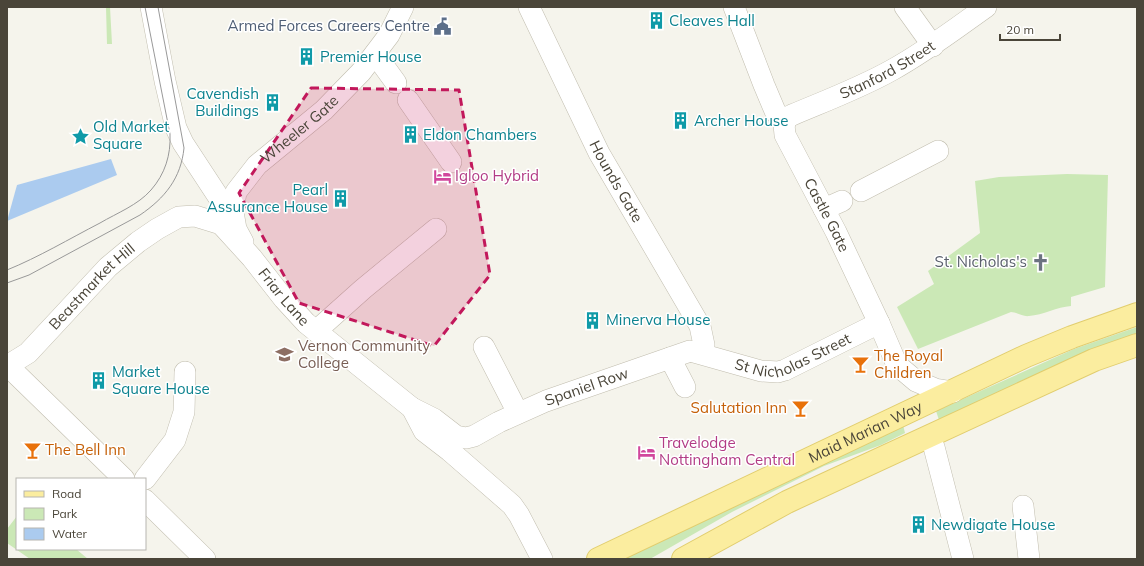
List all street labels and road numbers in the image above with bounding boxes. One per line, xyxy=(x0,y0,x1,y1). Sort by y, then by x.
street label: Stanford Street xyxy=(837,36,938,103)
street label: Wheeler Gate xyxy=(256,91,342,167)
street label: Hounds Gate xyxy=(585,137,647,226)
street label: Castle Gate xyxy=(800,175,854,255)
street label: Beastmarket Hill xyxy=(44,239,139,334)
street label: Friar Lane xyxy=(254,264,314,330)
street label: St Nicholas Street xyxy=(733,329,854,382)
street label: Spaniel Row xyxy=(542,363,631,410)
street label: Maid Marian Way xyxy=(805,397,925,467)

